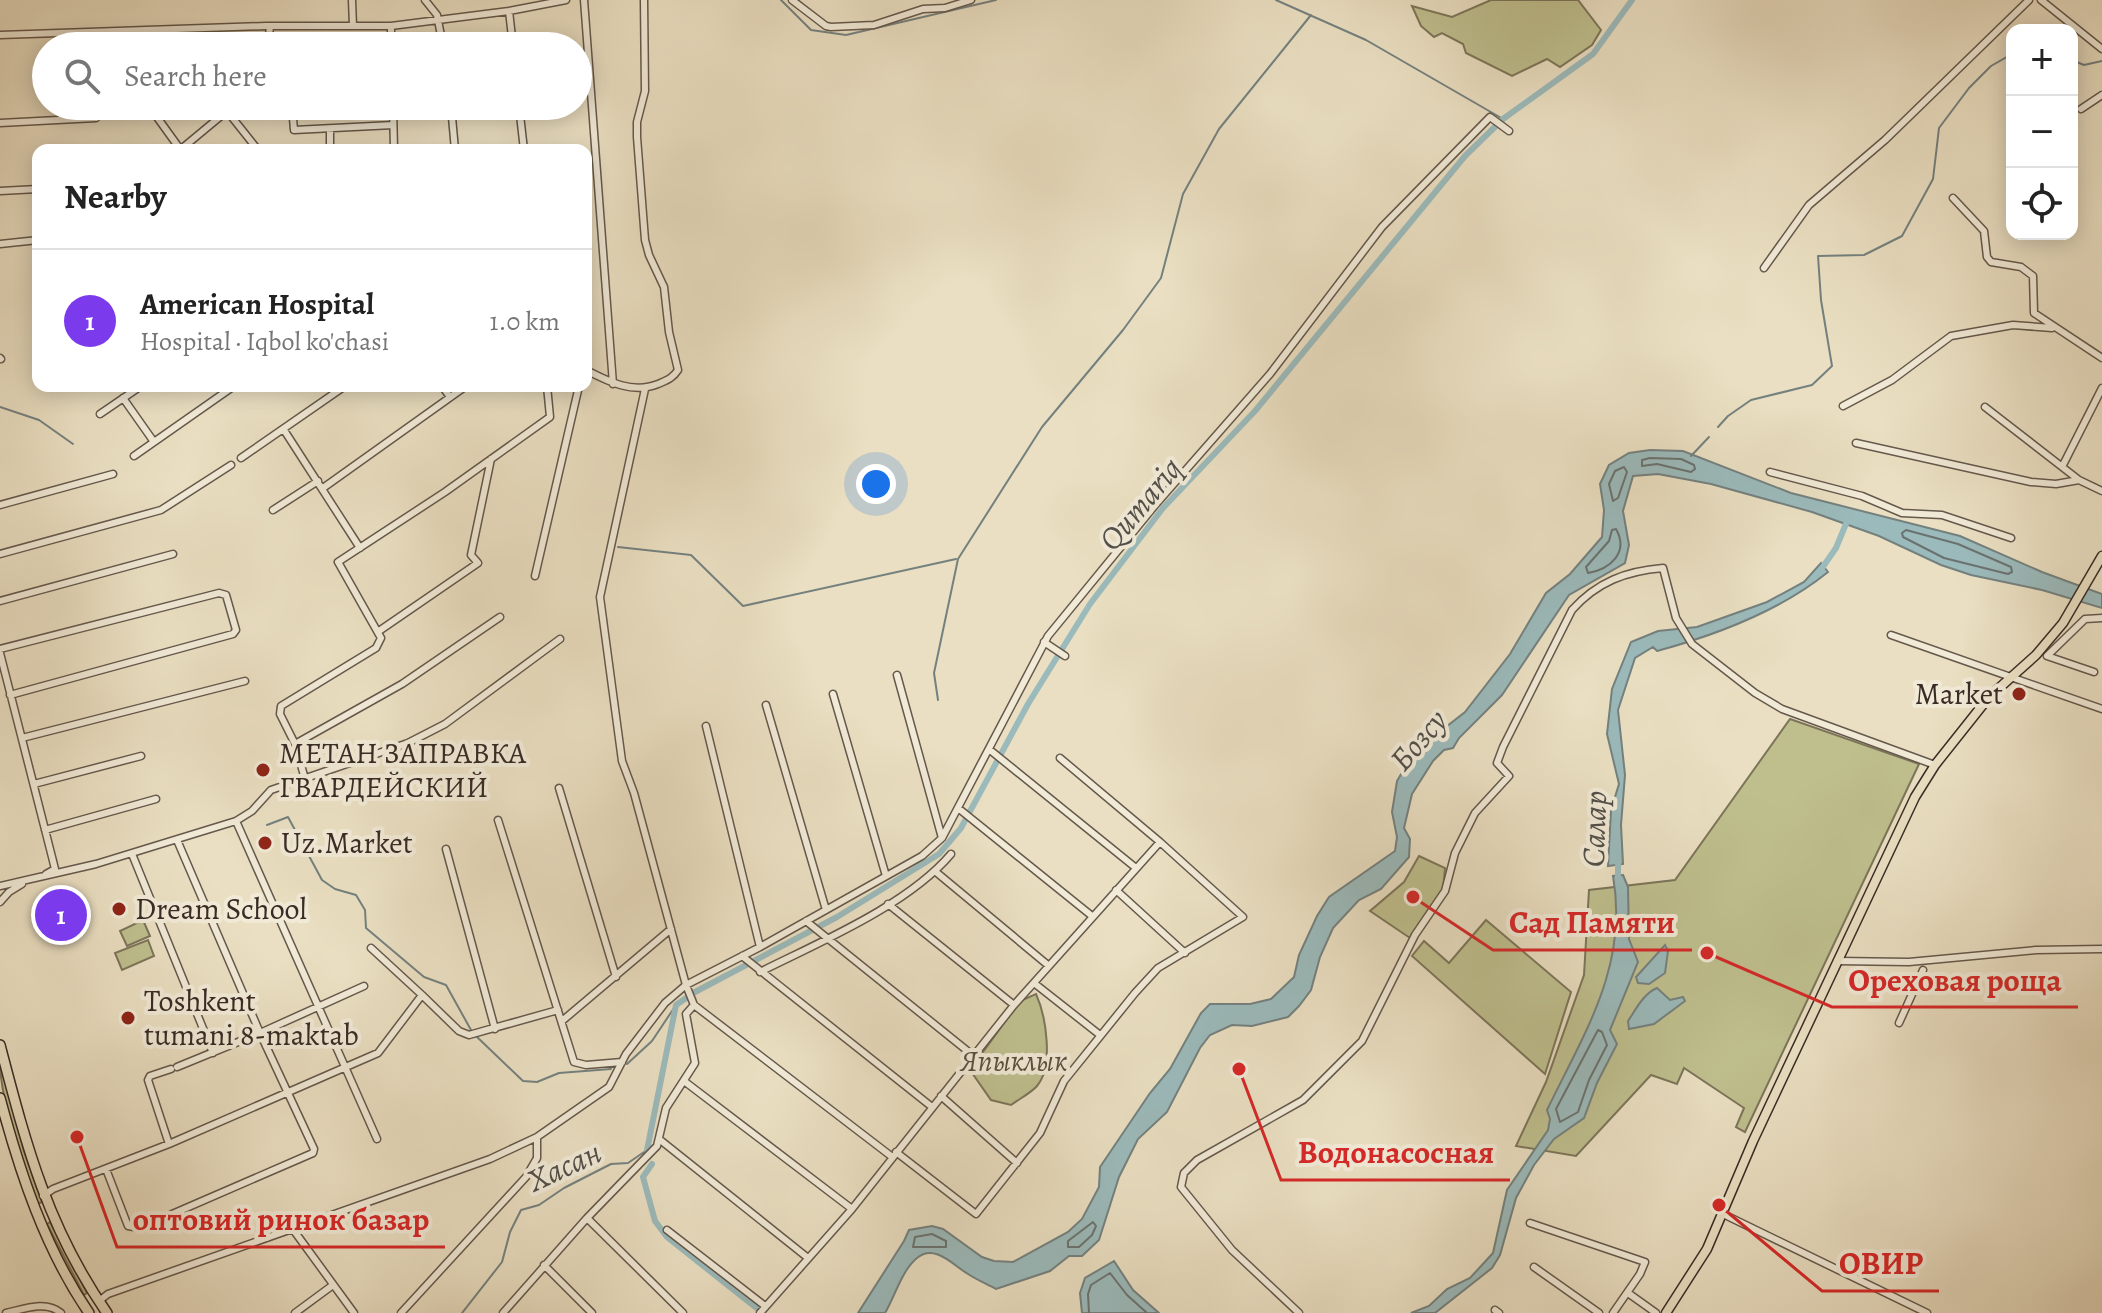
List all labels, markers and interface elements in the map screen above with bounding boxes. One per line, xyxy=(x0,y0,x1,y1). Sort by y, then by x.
map controls xyxy=(2006,24,2078,240)
button: + xyxy=(2006,24,2078,96)
search box xyxy=(32,32,592,120)
icon: search xyxy=(60,54,104,98)
text: Search here xyxy=(124,56,267,96)
button: − xyxy=(2006,96,2078,168)
button: locate xyxy=(2006,168,2078,240)
text: Nearby xyxy=(64,173,167,220)
text: American Hospital xyxy=(140,284,374,324)
text: 1 xyxy=(85,304,95,339)
text: 1.0 km xyxy=(490,304,560,339)
text: Hospital · Iqbol ko'chasi xyxy=(140,324,389,359)
water label: Qumariq xyxy=(1088,448,1192,560)
your location xyxy=(856,464,896,504)
place label: Market xyxy=(1915,674,2003,714)
marker: Market xyxy=(2010,685,2028,703)
water label: Бозсу xyxy=(1379,700,1457,780)
place label: МЕТАН ЗАПРАВКА ГВАРДЕЙСКИЙ xyxy=(279,733,526,807)
marker: МЕТАН ЗАПРАВКА ГВАРДЕЙСКИЙ xyxy=(254,761,272,779)
water label: Салар xyxy=(1571,790,1617,868)
place label: Uz.Market xyxy=(281,823,413,863)
marker: Uz.Market xyxy=(256,834,274,852)
pin: 1 xyxy=(35,885,87,945)
place label: Dream School xyxy=(135,889,307,929)
callout: Сад Памяти xyxy=(1493,894,1692,950)
marker: Dream School xyxy=(110,900,128,918)
text: Сад Памяти xyxy=(1509,900,1675,944)
callout: Ореховая роща xyxy=(1832,951,2078,1007)
text: Ореховая роща xyxy=(1848,958,2063,1002)
place label: Toshkent tumani 8-maktab xyxy=(144,981,359,1055)
marker: Toshkent tumani 8-maktab xyxy=(119,1009,137,1027)
park label: Япыклык xyxy=(959,1041,1068,1081)
callout: Водонасосная xyxy=(1281,1124,1510,1180)
water label: Хасан xyxy=(519,1130,608,1203)
text: Водонасосная xyxy=(1298,1130,1494,1174)
callout: оптовий ринок базар xyxy=(117,1191,445,1247)
text: оптовий ринок базар xyxy=(133,1197,429,1241)
callout: ОВИР xyxy=(1822,1235,1939,1291)
text: ОВИР xyxy=(1839,1241,1924,1285)

